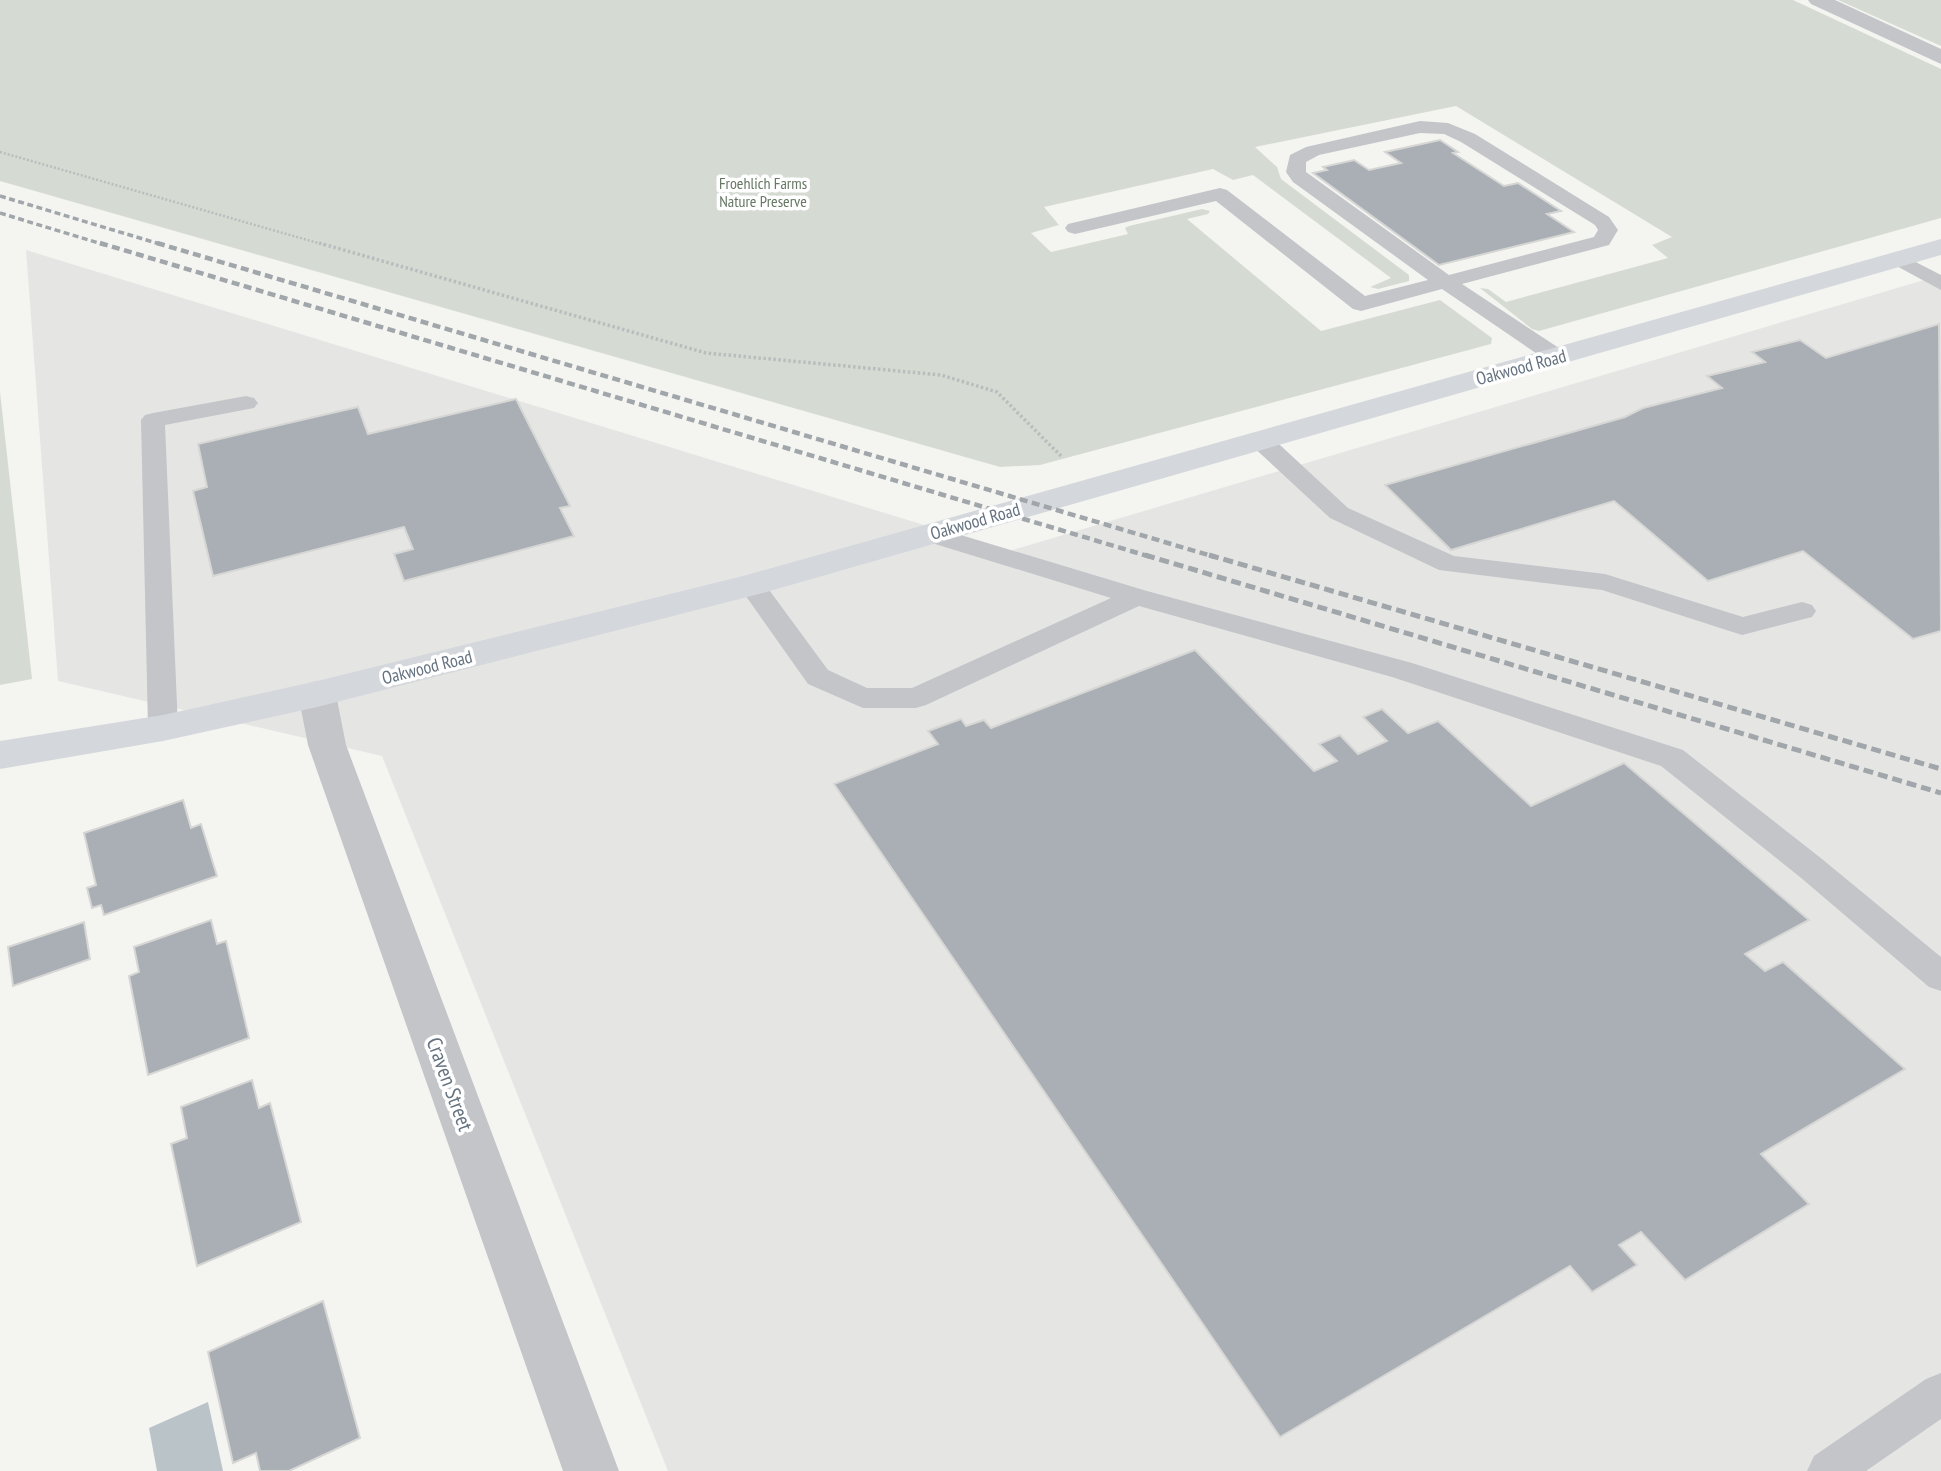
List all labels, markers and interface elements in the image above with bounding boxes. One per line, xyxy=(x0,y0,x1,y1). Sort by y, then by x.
park label: Froehlich Farms Nature Preserve xyxy=(719,173,807,211)
street label: Oakwood Road xyxy=(1473,344,1569,390)
street label: Oakwood Road xyxy=(927,497,1023,545)
street label: Oakwood Road xyxy=(379,645,475,689)
street label: Craven Street xyxy=(421,1034,479,1135)

